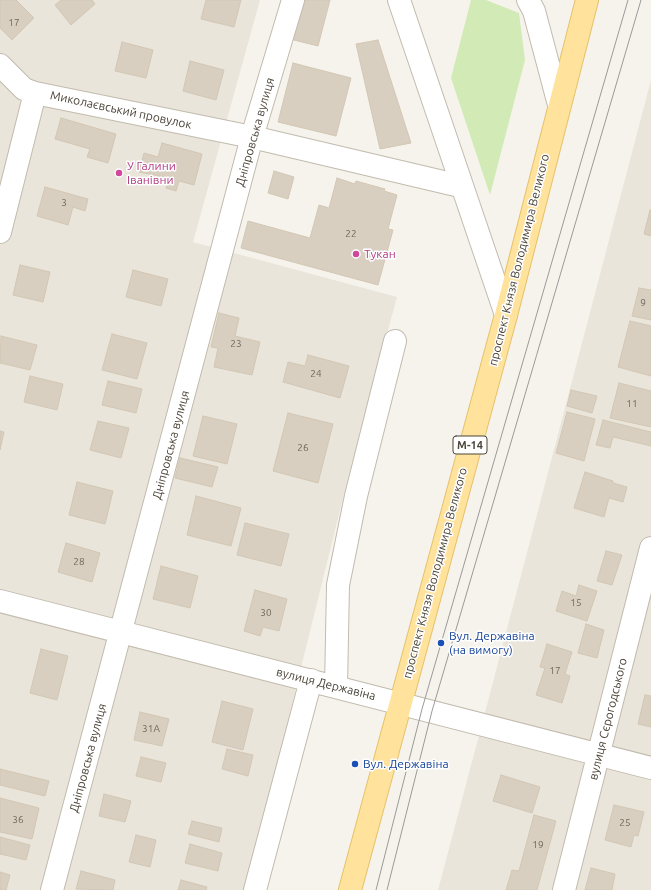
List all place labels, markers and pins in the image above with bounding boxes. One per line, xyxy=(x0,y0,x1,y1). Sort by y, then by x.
place label: У Галини Іванівни xyxy=(127,159,176,187)
marker: У Галини Іванівни xyxy=(114,168,124,178)
place label: Тукан xyxy=(364,247,396,261)
marker: Тукан xyxy=(351,249,361,259)
place label: Вул. Державіна (на вимогу) xyxy=(449,629,535,657)
marker: Вул. Державіна (на вимогу) xyxy=(436,638,446,648)
place label: Вул. Державіна xyxy=(363,757,449,771)
marker: Вул. Державіна xyxy=(350,759,360,769)

